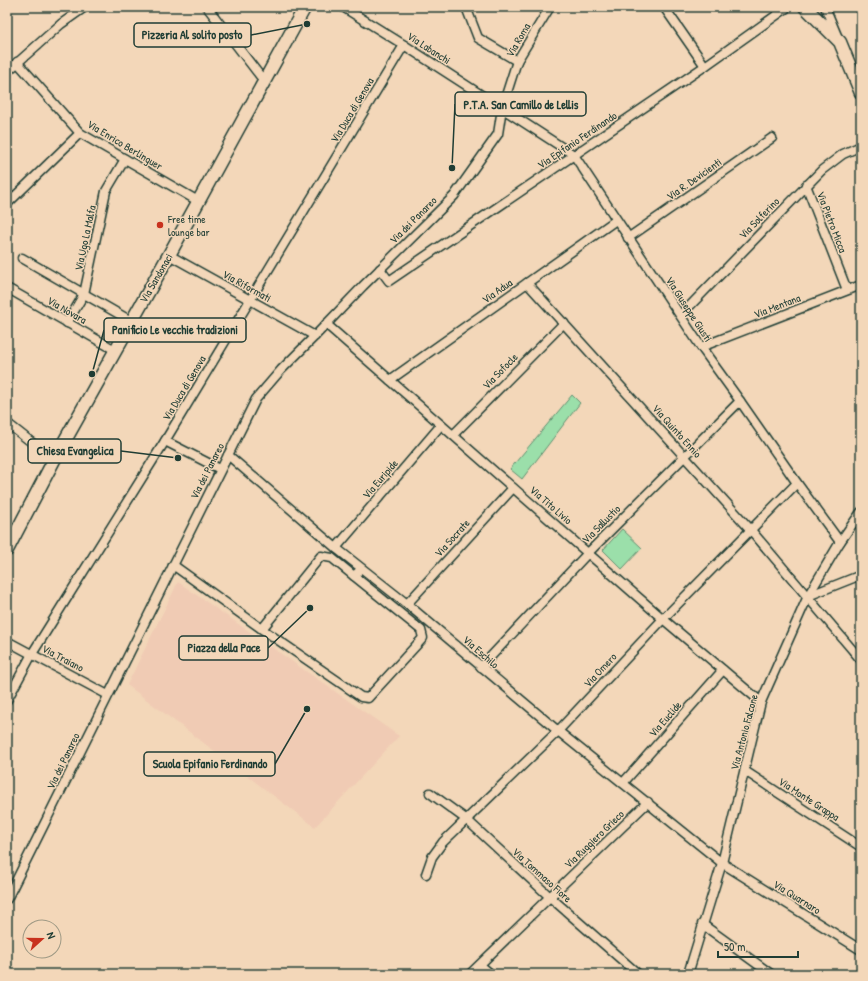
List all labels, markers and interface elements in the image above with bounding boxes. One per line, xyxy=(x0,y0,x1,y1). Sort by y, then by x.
street label: Via Roma xyxy=(503,20,534,59)
callout: Pizzeria Al solito posto xyxy=(134,23,251,47)
text: Pizzeria Al solito posto xyxy=(142,26,243,44)
street label: Via Labanchi xyxy=(405,29,453,67)
street label: Via Duca di Genova xyxy=(327,74,377,145)
callout: P.T.A. San Camillo de Lellis xyxy=(455,92,586,116)
text: P.T.A. San Camillo de Lellis xyxy=(464,96,579,113)
street label: Via Epifanio Ferdinando xyxy=(535,108,620,172)
street label: Via Enrico Berlinguer xyxy=(85,117,166,173)
street label: Via R. Devicienti xyxy=(664,155,724,203)
street label: Via Pietro Micca xyxy=(814,189,850,255)
street label: Via dei Panareo xyxy=(386,193,440,247)
street label: Via Solferino xyxy=(736,194,783,242)
street label: Via Ugo La Malfa xyxy=(71,203,99,272)
place label: Free time lounge bar xyxy=(167,212,210,239)
marker: Free time lounge bar xyxy=(155,220,165,230)
street label: Via Sandonaci xyxy=(136,251,176,305)
street label: Via Riformati xyxy=(220,267,274,305)
street label: Via Giuseppe Giusti xyxy=(663,274,715,344)
street label: Via Adua xyxy=(479,275,515,306)
street label: Via Mentana xyxy=(752,290,803,321)
street label: Via Novara xyxy=(45,293,90,327)
callout: Panificio Le vecchie tradizioni xyxy=(104,318,246,342)
text: Panificio Le vecchie tradizioni xyxy=(112,321,238,338)
street label: Via Sofocle xyxy=(479,350,521,392)
street label: Via Duca di Genova xyxy=(159,352,209,423)
street label: Via Quinto Ennio xyxy=(649,401,705,461)
callout: Chiesa Evangelica xyxy=(28,439,121,463)
street label: Via dei Panareo xyxy=(187,440,227,501)
text: Chiesa Evangelica xyxy=(37,442,114,460)
street label: Via Euripide xyxy=(359,456,401,501)
street label: Via Tito Livio xyxy=(527,483,576,528)
street label: Via Sallustio xyxy=(579,501,624,546)
street label: Via Socrate xyxy=(431,516,473,560)
street label: Via Eschilo xyxy=(460,633,502,672)
callout: Piazza della Pace xyxy=(179,636,268,660)
text: Piazza della Pace xyxy=(188,639,261,656)
street label: Via Traiano xyxy=(40,641,87,675)
street label: Via Omero xyxy=(581,649,620,690)
street label: Via Antonio Falcone xyxy=(727,692,761,771)
street label: Via Euclide xyxy=(646,698,685,740)
street label: Via dei Panareo xyxy=(43,730,83,792)
callout: Scuola Epifanio Ferdinando xyxy=(144,752,275,776)
text: Scuola Epifanio Ferdinando xyxy=(153,755,267,773)
street label: Via Monte Grappa xyxy=(776,774,843,824)
street label: Via Ruggiero Grieco xyxy=(561,807,627,871)
street label: Via Tommaso Fiore xyxy=(509,845,575,906)
street label: Via Quarnaro xyxy=(771,877,824,917)
north arrow xyxy=(22,919,62,959)
text: N xyxy=(44,930,59,941)
scale bar xyxy=(718,933,798,959)
text: 50 m xyxy=(724,938,745,955)

